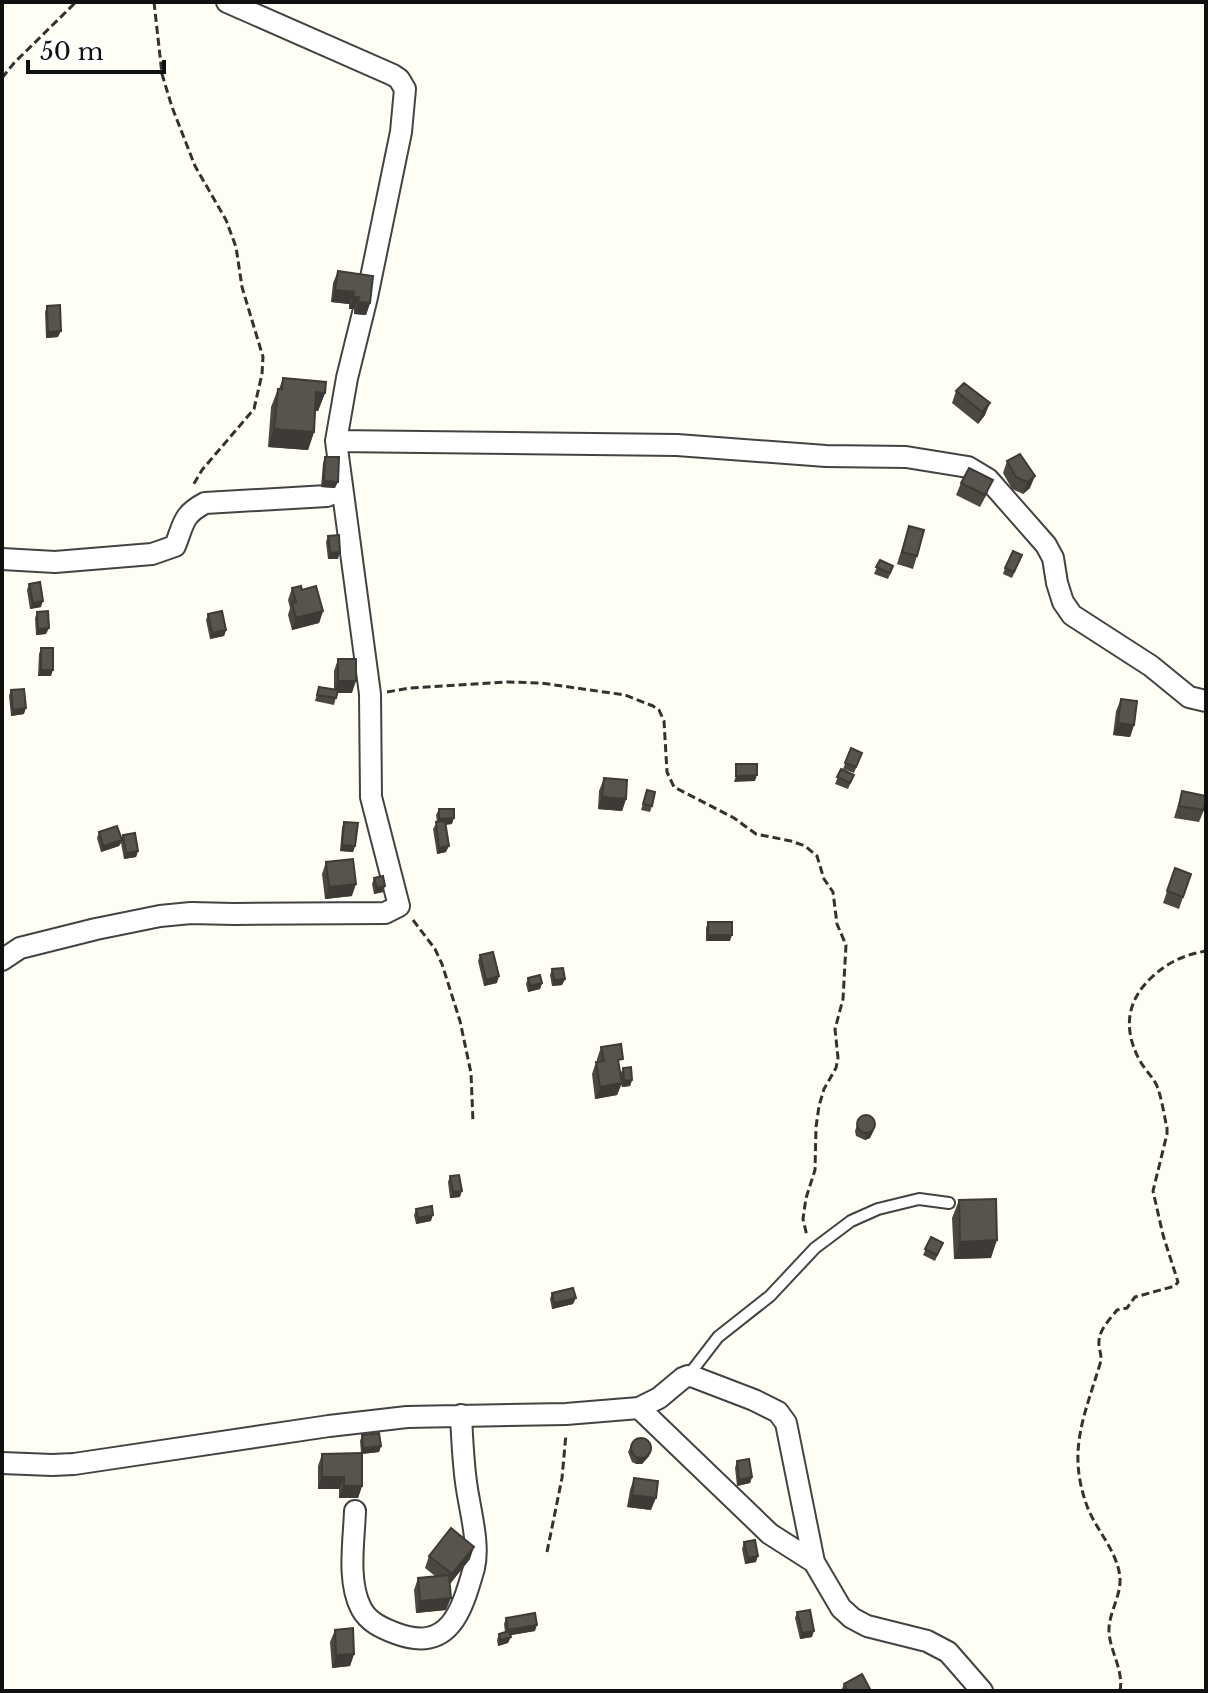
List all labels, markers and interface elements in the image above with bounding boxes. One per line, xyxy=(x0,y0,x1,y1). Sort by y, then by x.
scale bar xyxy=(28,24,164,74)
text: 50 m xyxy=(40,37,104,66)

